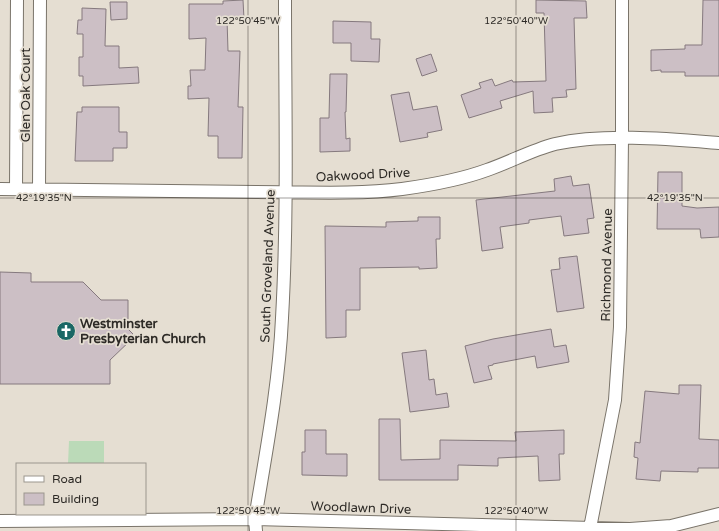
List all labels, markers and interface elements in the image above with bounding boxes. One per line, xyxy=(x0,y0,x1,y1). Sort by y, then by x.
text: 122°50'45"W xyxy=(216,15,280,27)
text: 122°50'40"W xyxy=(484,15,548,27)
street label: Glen Oak Court xyxy=(18,48,34,142)
street label: Oakwood Drive xyxy=(315,165,411,185)
street label: South Groveland Avenue xyxy=(257,189,279,343)
text: 42°19'35"N xyxy=(16,192,72,204)
text: 42°19'35"N xyxy=(647,192,703,204)
street label: Richmond Avenue xyxy=(598,208,616,322)
place label: Westminster Presbyterian Church xyxy=(80,316,206,347)
church icon: Westminster Presbyterian Church xyxy=(55,320,77,342)
legend xyxy=(16,463,146,515)
text: Road xyxy=(52,472,82,486)
text: Building xyxy=(52,492,99,506)
street label: Woodlawn Drive xyxy=(310,498,412,518)
text: 122°50'45"W xyxy=(216,505,280,517)
text: 122°50'40"W xyxy=(484,505,548,517)

